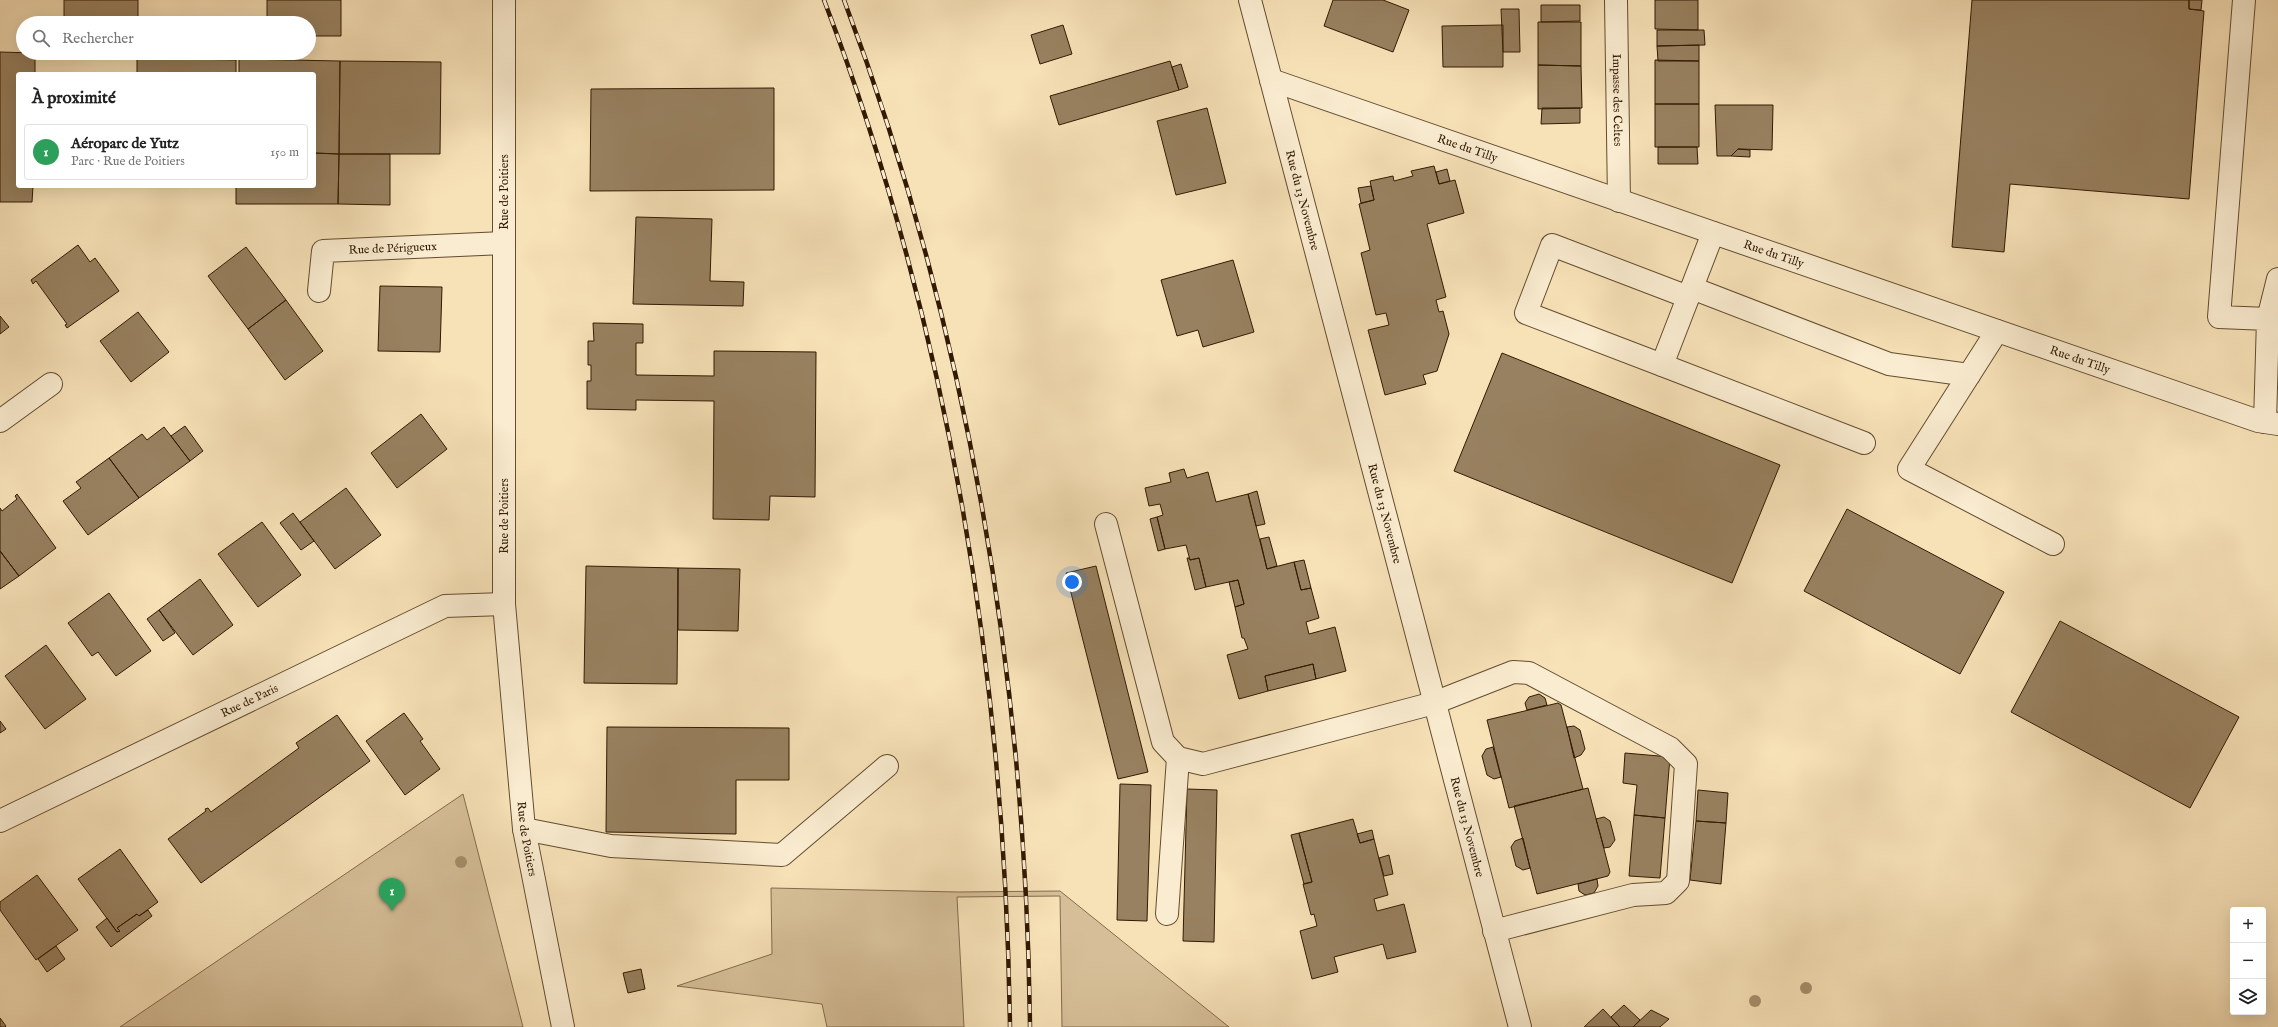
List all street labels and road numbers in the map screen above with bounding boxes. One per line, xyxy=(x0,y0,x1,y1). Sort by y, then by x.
street label: Impasse des Celtes xyxy=(1609,54,1626,146)
street label: Rue du Tilly xyxy=(1435,131,1500,165)
street label: Rue du 13 Novembre xyxy=(1282,148,1323,252)
street label: Rue de Poitiers xyxy=(497,154,512,230)
street label: Rue du Tilly xyxy=(1742,236,1806,271)
street label: Rue de Périgueux xyxy=(348,238,437,257)
street label: Rue du Tilly xyxy=(2048,342,2112,377)
street label: Rue du 13 Novembre xyxy=(1365,462,1405,566)
street label: Rue de Poitiers xyxy=(497,478,512,554)
street label: Rue de Paris xyxy=(218,680,281,721)
street label: Rue du 13 Novembre xyxy=(1447,775,1488,879)
street label: Rue de Poitiers xyxy=(514,801,541,878)

